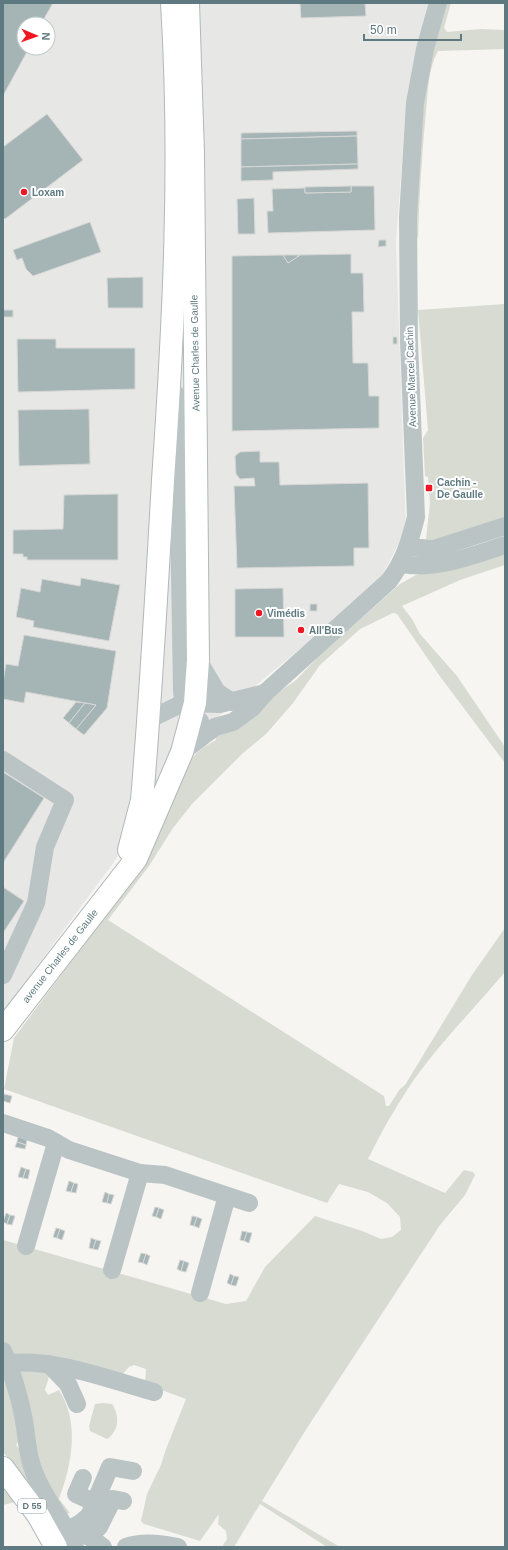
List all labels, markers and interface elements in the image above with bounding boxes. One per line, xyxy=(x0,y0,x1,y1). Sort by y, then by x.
north arrow xyxy=(16,16,56,56)
scale bar xyxy=(364,16,461,42)
text: 50 m xyxy=(370,23,397,37)
text: N xyxy=(40,32,52,41)
marker: Loxam xyxy=(19,187,29,197)
place label: Loxam xyxy=(32,187,64,198)
street label: Avenue Charles de Gaulle xyxy=(188,294,202,411)
street label: Avenue Marcel Cachin xyxy=(404,327,418,427)
place label: Cachin - De Gaulle xyxy=(437,477,484,500)
marker: Cachin - De Gaulle xyxy=(424,483,434,493)
marker: Vimédis xyxy=(254,608,264,618)
place label: Vimédis xyxy=(267,608,306,619)
marker: All'Bus xyxy=(296,625,306,635)
place label: All'Bus xyxy=(309,625,343,636)
street label: avenue Charles de Gaulle xyxy=(20,907,100,1005)
road number: D 55 xyxy=(18,1499,46,1513)

